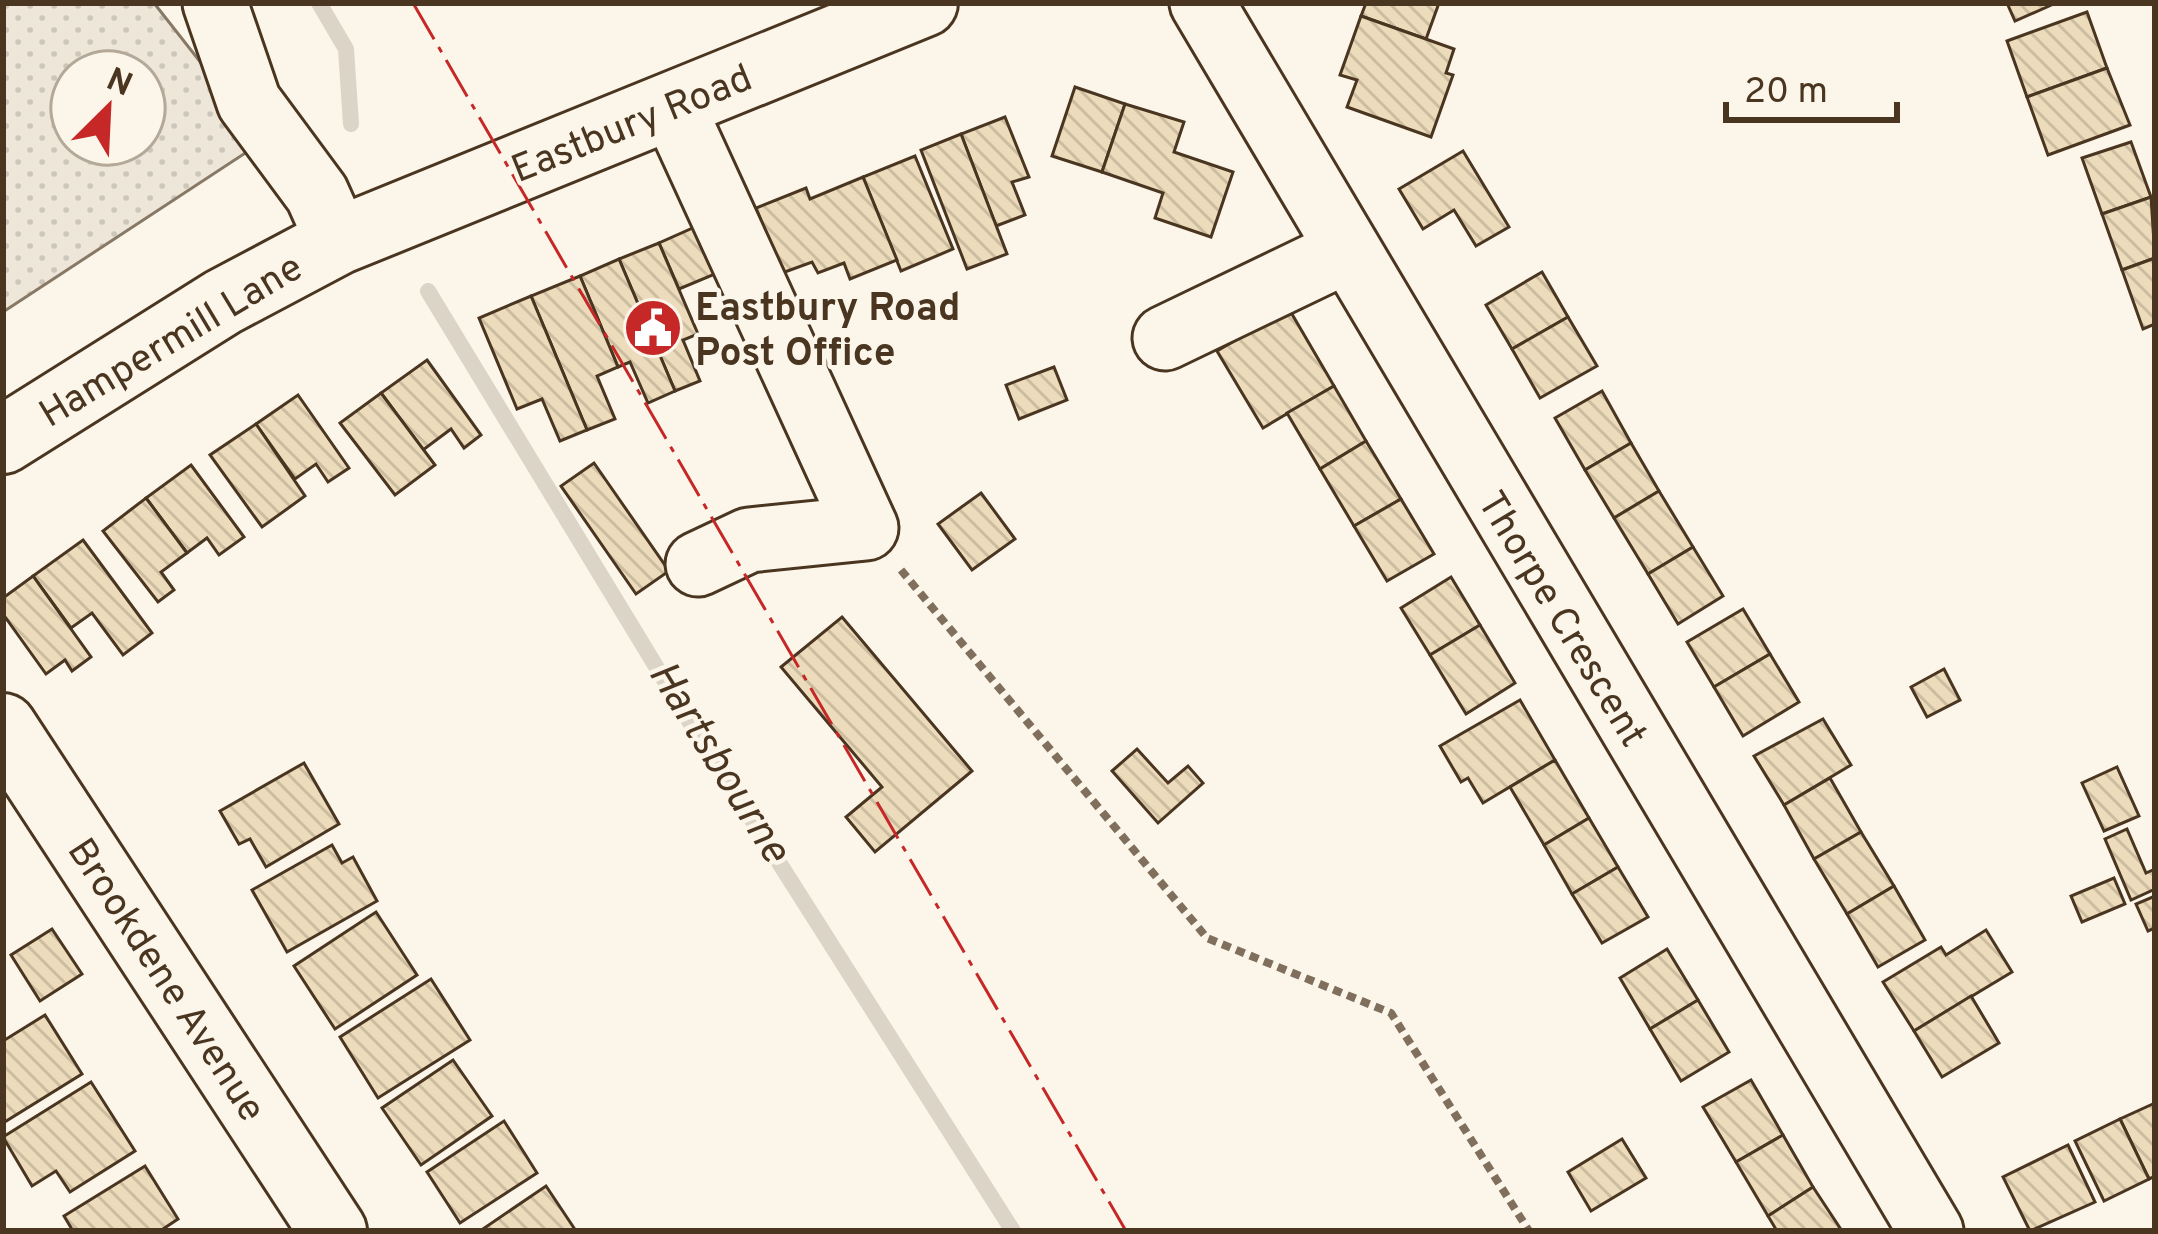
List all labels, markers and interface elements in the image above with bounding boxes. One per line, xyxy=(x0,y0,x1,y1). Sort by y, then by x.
north arrow xyxy=(48,48,168,168)
scale bar xyxy=(1726,48,1897,122)
street label: Eastbury Road xyxy=(505,56,760,197)
text: N xyxy=(99,60,138,108)
text: 20 m xyxy=(1744,70,1828,116)
street label: Hampermill Lane xyxy=(32,245,313,441)
place label: Eastbury Road Post Office xyxy=(695,286,961,380)
public building icon: Eastbury Road Post Office xyxy=(622,297,684,359)
street label: Thorpe Crescent xyxy=(1464,483,1656,757)
water label: Hartsbourne xyxy=(634,653,801,875)
street label: Brookdene Avenue xyxy=(54,830,274,1132)

